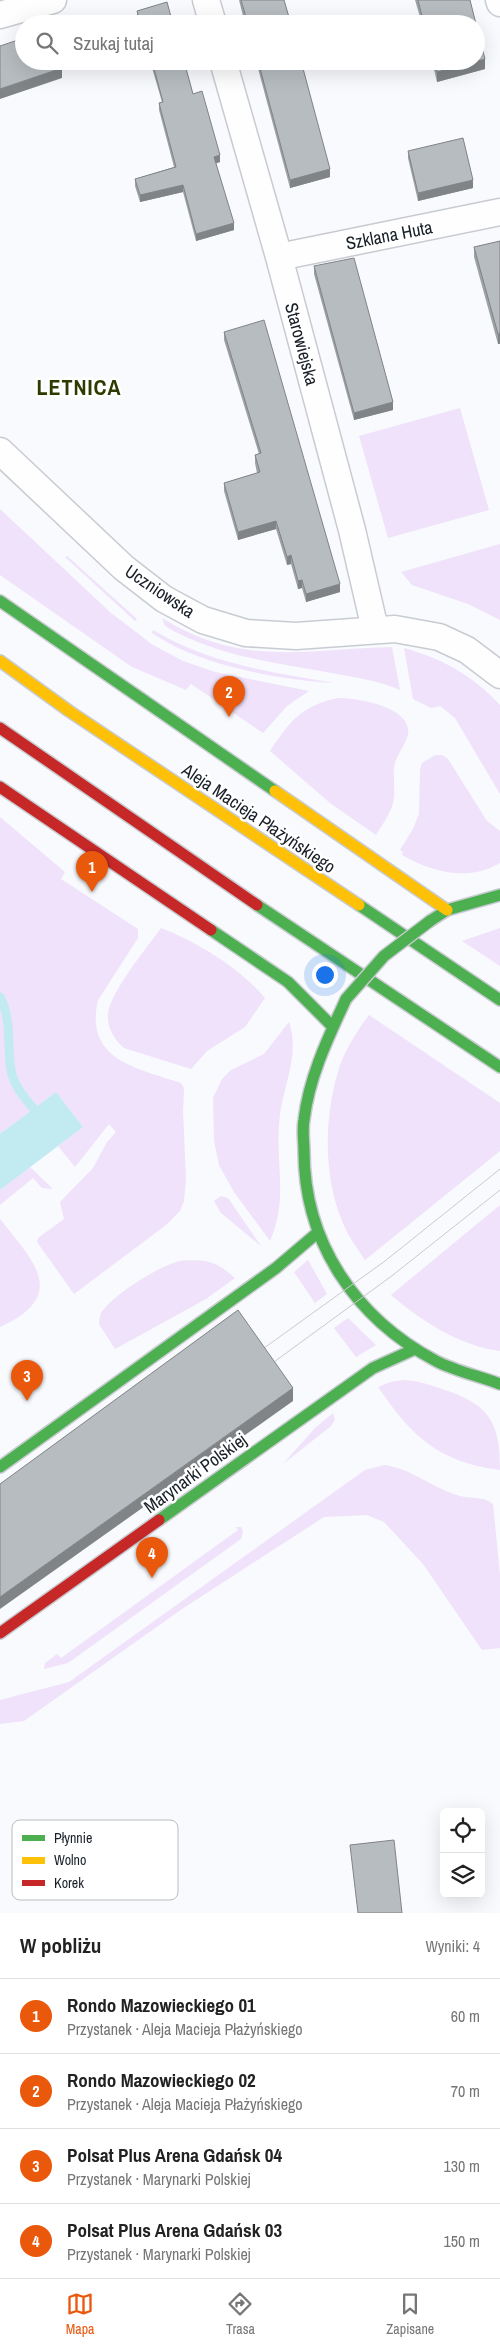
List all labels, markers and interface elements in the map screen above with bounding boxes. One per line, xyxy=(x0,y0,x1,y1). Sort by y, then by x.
search box xyxy=(15,15,485,70)
icon: search xyxy=(33,29,61,57)
text: Szukaj tutaj xyxy=(73,30,154,56)
street label: Szklana Huta xyxy=(344,214,434,256)
street label: Starowiejska xyxy=(279,300,325,388)
district label: LETNICA xyxy=(36,372,122,402)
street label: Uczniowska xyxy=(120,558,200,624)
pin: 2 xyxy=(213,676,245,717)
street label: Aleja Macieja Płażyńskiego xyxy=(176,757,341,879)
pin: 1 xyxy=(76,851,108,892)
your location xyxy=(312,962,338,988)
pin: 3 xyxy=(11,1360,43,1401)
street label: Marynarki Polskiej xyxy=(139,1427,251,1519)
pin: 4 xyxy=(136,1537,168,1578)
map controls xyxy=(440,1808,485,1898)
button: locate xyxy=(440,1808,485,1853)
legend xyxy=(12,1820,178,1900)
text: Płynnie xyxy=(54,1829,92,1847)
text: Wolno xyxy=(54,1851,86,1869)
button: layers xyxy=(440,1853,485,1898)
text: Korek xyxy=(54,1874,84,1892)
text: W pobliżu xyxy=(20,1931,101,1960)
text: Wyniki: 4 xyxy=(425,1935,480,1957)
text: Rondo Mazowieckiego 01 xyxy=(67,1992,256,2018)
text: 1 xyxy=(32,2005,40,2027)
text: 60 m xyxy=(451,2005,480,2027)
text: Przystanek · Aleja Macieja Płażyńskiego xyxy=(67,2018,303,2040)
text: Rondo Mazowieckiego 02 xyxy=(67,2067,256,2093)
text: 2 xyxy=(32,2080,40,2102)
text: 70 m xyxy=(451,2080,480,2102)
text: Przystanek · Aleja Macieja Płażyńskiego xyxy=(67,2093,303,2115)
text: Polsat Plus Arena Gdańsk 04 xyxy=(67,2142,282,2168)
text: 3 xyxy=(32,2155,40,2177)
text: 130 m xyxy=(444,2155,480,2177)
text: Przystanek · Marynarki Polskiej xyxy=(67,2168,251,2190)
text: Polsat Plus Arena Gdańsk 03 xyxy=(67,2217,282,2243)
text: 4 xyxy=(32,2230,40,2252)
text: 150 m xyxy=(444,2230,480,2252)
text: Przystanek · Marynarki Polskiej xyxy=(67,2243,251,2265)
tab: Mapa xyxy=(66,2290,94,2338)
tab: Trasa xyxy=(226,2290,255,2338)
tab: Zapisane xyxy=(386,2290,434,2338)

